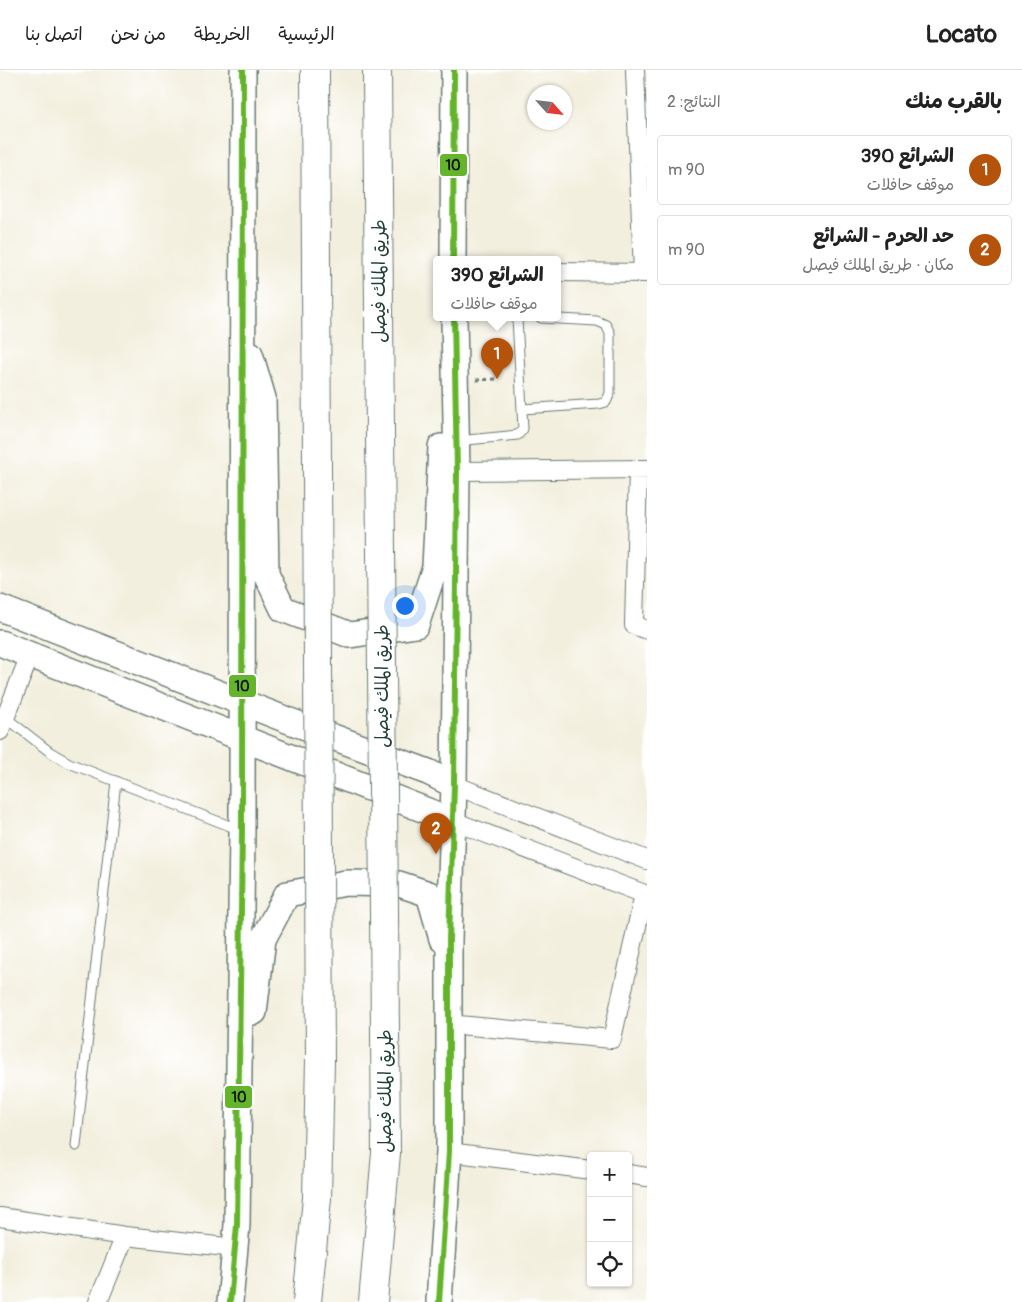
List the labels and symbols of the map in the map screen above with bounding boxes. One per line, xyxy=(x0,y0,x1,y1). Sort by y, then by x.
north arrow xyxy=(527,85,572,130)
line badge: 10 xyxy=(439,153,468,177)
text: 10 xyxy=(445,157,461,174)
street label: طريق الملك فيصل xyxy=(368,219,391,343)
pin: 1 xyxy=(481,338,513,379)
your location xyxy=(392,593,418,619)
street label: طريق الملك فيصل xyxy=(371,624,394,748)
line badge: 10 xyxy=(228,674,257,698)
text: 10 xyxy=(234,678,250,695)
pin: 2 xyxy=(420,813,452,854)
street label: طريق الملك فيصل xyxy=(374,1029,397,1153)
line badge: 10 xyxy=(224,1085,253,1109)
text: 10 xyxy=(231,1089,247,1106)

